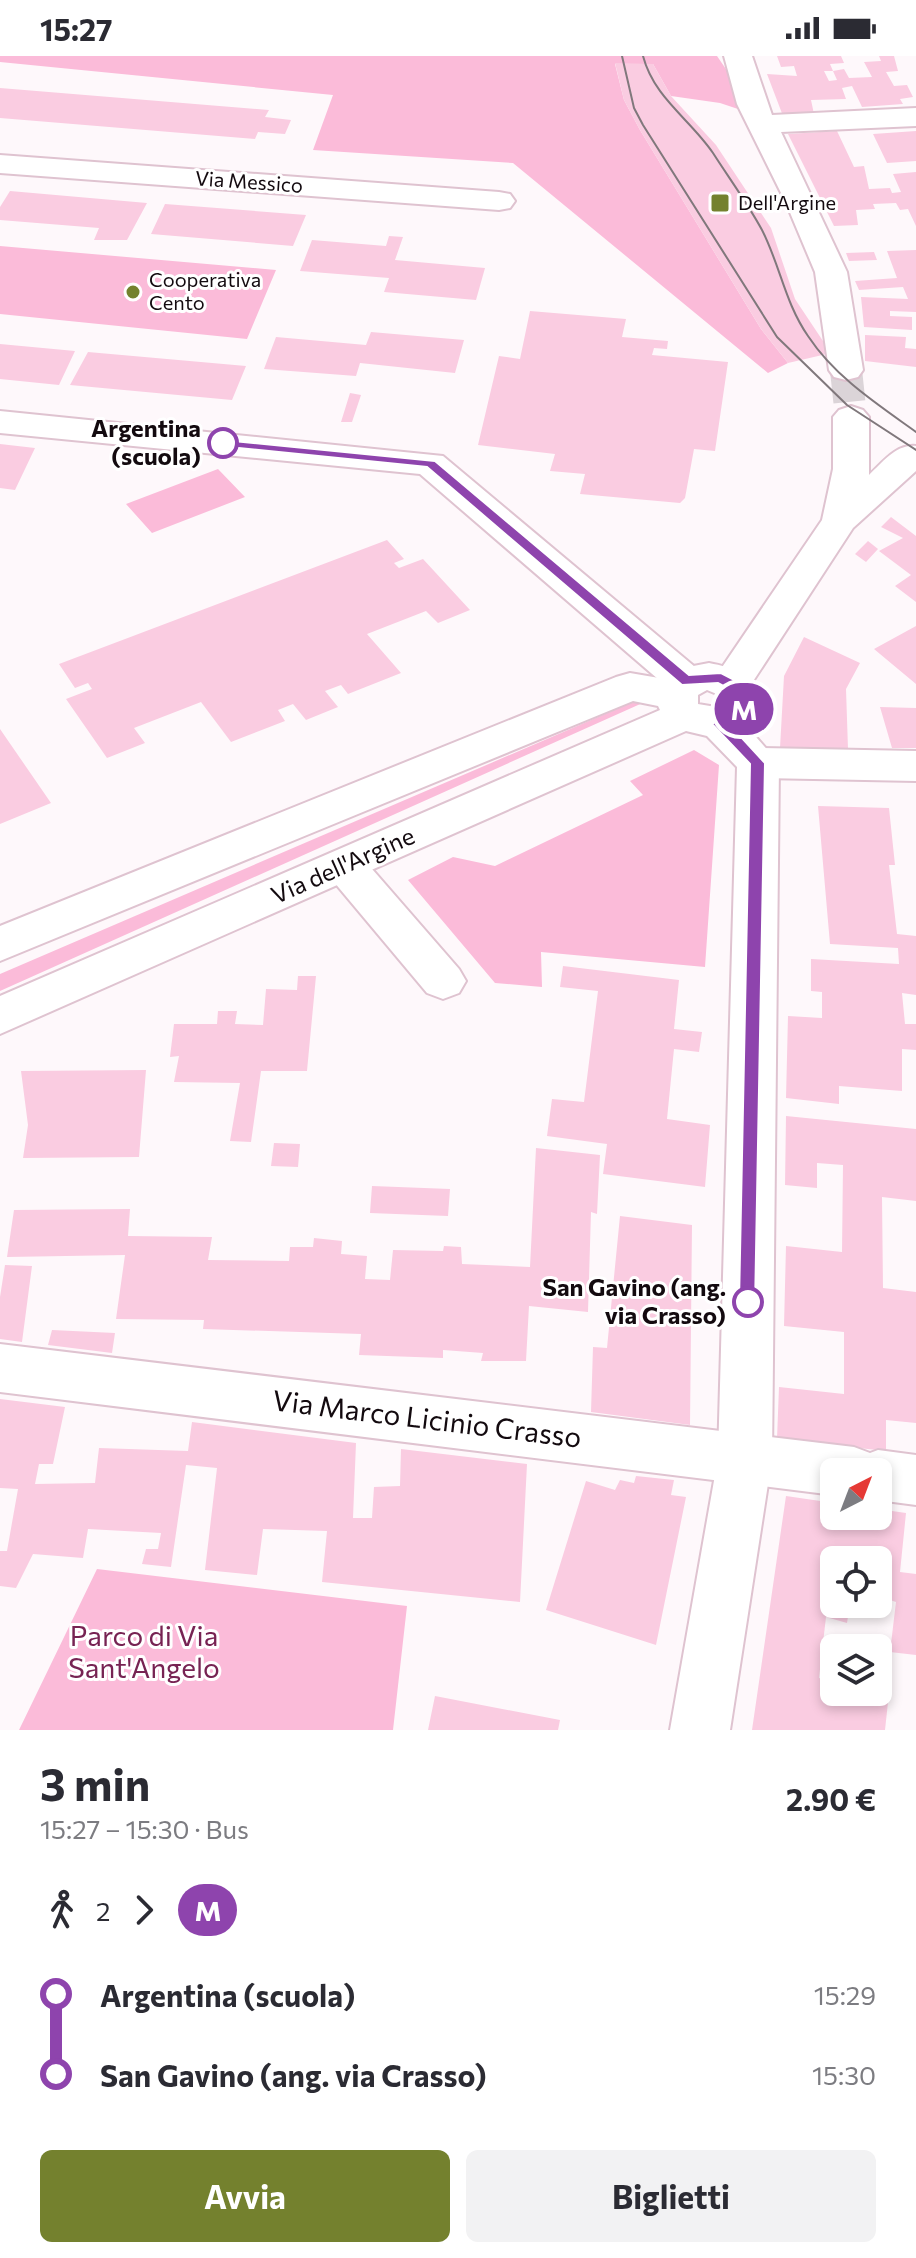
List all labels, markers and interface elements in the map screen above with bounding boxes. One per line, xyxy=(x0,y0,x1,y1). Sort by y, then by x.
text: 15:27 xyxy=(40,10,112,47)
street label: Via Messico xyxy=(194,165,304,197)
place label: Dell'Argine xyxy=(738,190,836,214)
marker: Dell'Argine xyxy=(709,192,731,214)
place label: Cooperativa Cento xyxy=(149,267,261,314)
marker: Cooperativa Cento xyxy=(124,283,142,301)
place label: Argentina (scuola) xyxy=(91,413,201,470)
marker: Argentina (scuola) xyxy=(208,428,238,458)
line badge: M xyxy=(718,683,770,735)
text: M xyxy=(731,692,757,726)
street label: Via dell'Argine xyxy=(266,820,419,909)
place label: San Gavino (ang. via Crasso) xyxy=(543,1272,726,1329)
marker: San Gavino (ang. via Crasso) xyxy=(733,1287,763,1317)
street label: Via Marco Licinio Crasso xyxy=(271,1382,583,1454)
north arrow xyxy=(820,1458,892,1530)
map controls xyxy=(820,1458,892,1706)
button: locate xyxy=(820,1546,892,1618)
park label: Parco di Via Sant'Angelo xyxy=(68,1618,220,1684)
button: layers xyxy=(820,1634,892,1706)
text: 3 min xyxy=(40,1756,150,1810)
text: 2.90 € xyxy=(786,1780,876,1817)
text: 15:27 – 15:30 · Bus xyxy=(40,1813,249,1844)
icon: walk xyxy=(40,1888,84,1932)
icon: forward xyxy=(122,1888,166,1932)
text: M xyxy=(194,1893,221,1927)
text: 2 xyxy=(96,1895,110,1926)
text: Argentina (scuola) xyxy=(100,1976,355,2013)
text: 15:29 xyxy=(814,1979,876,2010)
text: San Gavino (ang. via Crasso) xyxy=(100,2056,487,2093)
text: 15:30 xyxy=(812,2059,876,2090)
button: Avvia xyxy=(40,2150,450,2242)
button: Biglietti xyxy=(466,2150,876,2242)

